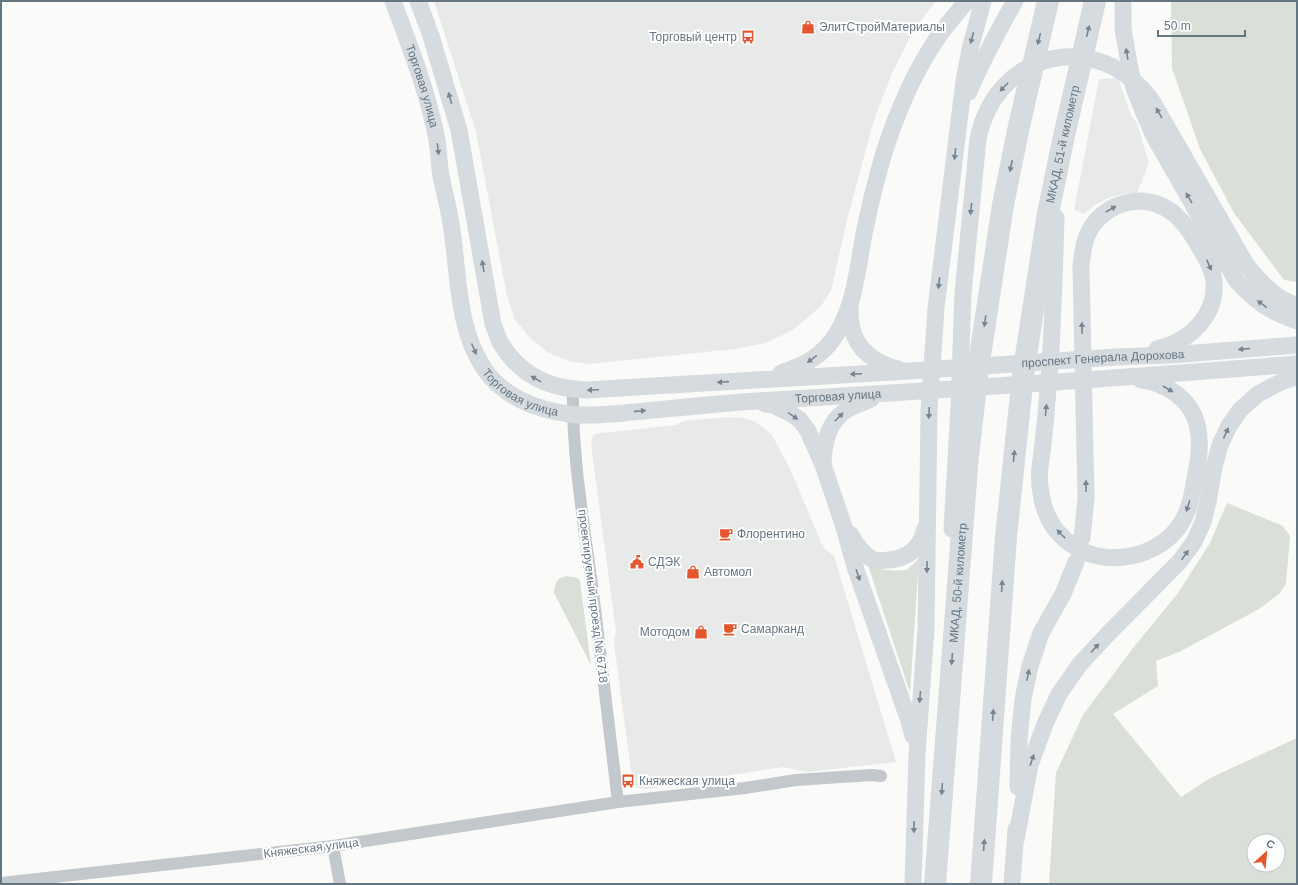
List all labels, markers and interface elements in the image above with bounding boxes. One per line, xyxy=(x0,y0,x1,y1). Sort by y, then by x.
scale bar xyxy=(1158,12,1245,38)
shop icon: ЭлитСтройМатериалы xyxy=(800,19,816,35)
text: 50 m xyxy=(1164,19,1191,33)
place label: ЭлитСтройМатериалы xyxy=(819,20,945,34)
one-way arrow xyxy=(1085,25,1091,37)
bus stop icon: Торговый центр xyxy=(740,29,756,45)
place label: Торговый центр xyxy=(649,30,737,44)
one-way arrow xyxy=(969,32,975,45)
one-way arrow xyxy=(1035,33,1041,45)
street label: Торговая улица xyxy=(403,43,441,129)
one-way arrow xyxy=(1124,48,1130,60)
one-way arrow xyxy=(1000,82,1009,91)
street label: МКАД, 51-й километр xyxy=(1043,84,1082,204)
one-way arrow xyxy=(447,92,453,104)
one-way arrow xyxy=(1155,108,1163,118)
one-way arrow xyxy=(435,143,441,155)
one-way arrow xyxy=(952,148,958,160)
one-way arrow xyxy=(1008,160,1014,172)
one-way arrow xyxy=(1186,192,1193,204)
one-way arrow xyxy=(968,203,975,215)
one-way arrow xyxy=(1105,205,1117,212)
one-way arrow xyxy=(1206,259,1212,270)
one-way arrow xyxy=(480,260,486,272)
one-way arrow xyxy=(936,277,942,289)
one-way arrow xyxy=(1257,300,1268,308)
one-way arrow xyxy=(982,315,988,327)
one-way arrow xyxy=(1079,321,1085,334)
one-way arrow xyxy=(472,344,478,356)
one-way arrow xyxy=(1238,345,1250,352)
street label: проспект Генерала Дорохова xyxy=(1021,347,1185,370)
one-way arrow xyxy=(807,354,818,363)
street label: Торговая улица xyxy=(479,366,560,419)
one-way arrow xyxy=(850,371,862,378)
one-way arrow xyxy=(530,375,542,382)
one-way arrow xyxy=(717,378,729,385)
one-way arrow xyxy=(587,386,599,393)
one-way arrow xyxy=(1162,386,1174,393)
street label: Торговая улица xyxy=(794,387,882,406)
one-way arrow xyxy=(1043,404,1050,416)
one-way arrow xyxy=(926,407,932,420)
one-way arrow xyxy=(634,408,646,415)
one-way arrow xyxy=(788,412,798,420)
one-way arrow xyxy=(834,412,844,422)
one-way arrow xyxy=(1223,427,1229,438)
one-way arrow xyxy=(1010,450,1017,462)
one-way arrow xyxy=(1083,479,1089,492)
one-way arrow xyxy=(1185,500,1191,512)
street label: проектируемый проезд № 6718 xyxy=(575,508,611,684)
street label: МКАД, 50-й километр xyxy=(947,522,970,643)
cafe icon: Флорентино xyxy=(718,526,734,542)
place label: Флорентино xyxy=(737,527,805,541)
one-way arrow xyxy=(1056,529,1065,539)
one-way arrow xyxy=(1181,549,1189,560)
public building icon: СДЭК xyxy=(629,554,645,570)
place label: СДЭК xyxy=(648,555,680,569)
one-way arrow xyxy=(924,561,930,574)
shop icon: Автомол xyxy=(685,564,701,580)
place label: Автомол xyxy=(704,565,752,579)
one-way arrow xyxy=(855,569,861,581)
one-way arrow xyxy=(999,580,1006,592)
cafe icon: Самарканд xyxy=(722,621,738,637)
place label: Самарканд xyxy=(741,622,804,636)
shop icon: Мотодом xyxy=(693,624,709,640)
place label: Мотодом xyxy=(640,625,690,639)
one-way arrow xyxy=(1090,643,1099,653)
one-way arrow xyxy=(948,653,955,665)
one-way arrow xyxy=(1025,669,1031,681)
one-way arrow xyxy=(917,691,924,703)
one-way arrow xyxy=(989,709,996,721)
one-way arrow xyxy=(1029,754,1035,766)
bus stop icon: Княжеская улица xyxy=(620,773,636,789)
place label: Княжеская улица xyxy=(639,774,735,788)
one-way arrow xyxy=(939,782,946,795)
one-way arrow xyxy=(911,821,917,834)
north arrow xyxy=(1246,833,1286,873)
street label: Княжеская улица xyxy=(263,835,360,861)
text: С xyxy=(1264,837,1277,851)
one-way arrow xyxy=(980,839,987,851)

